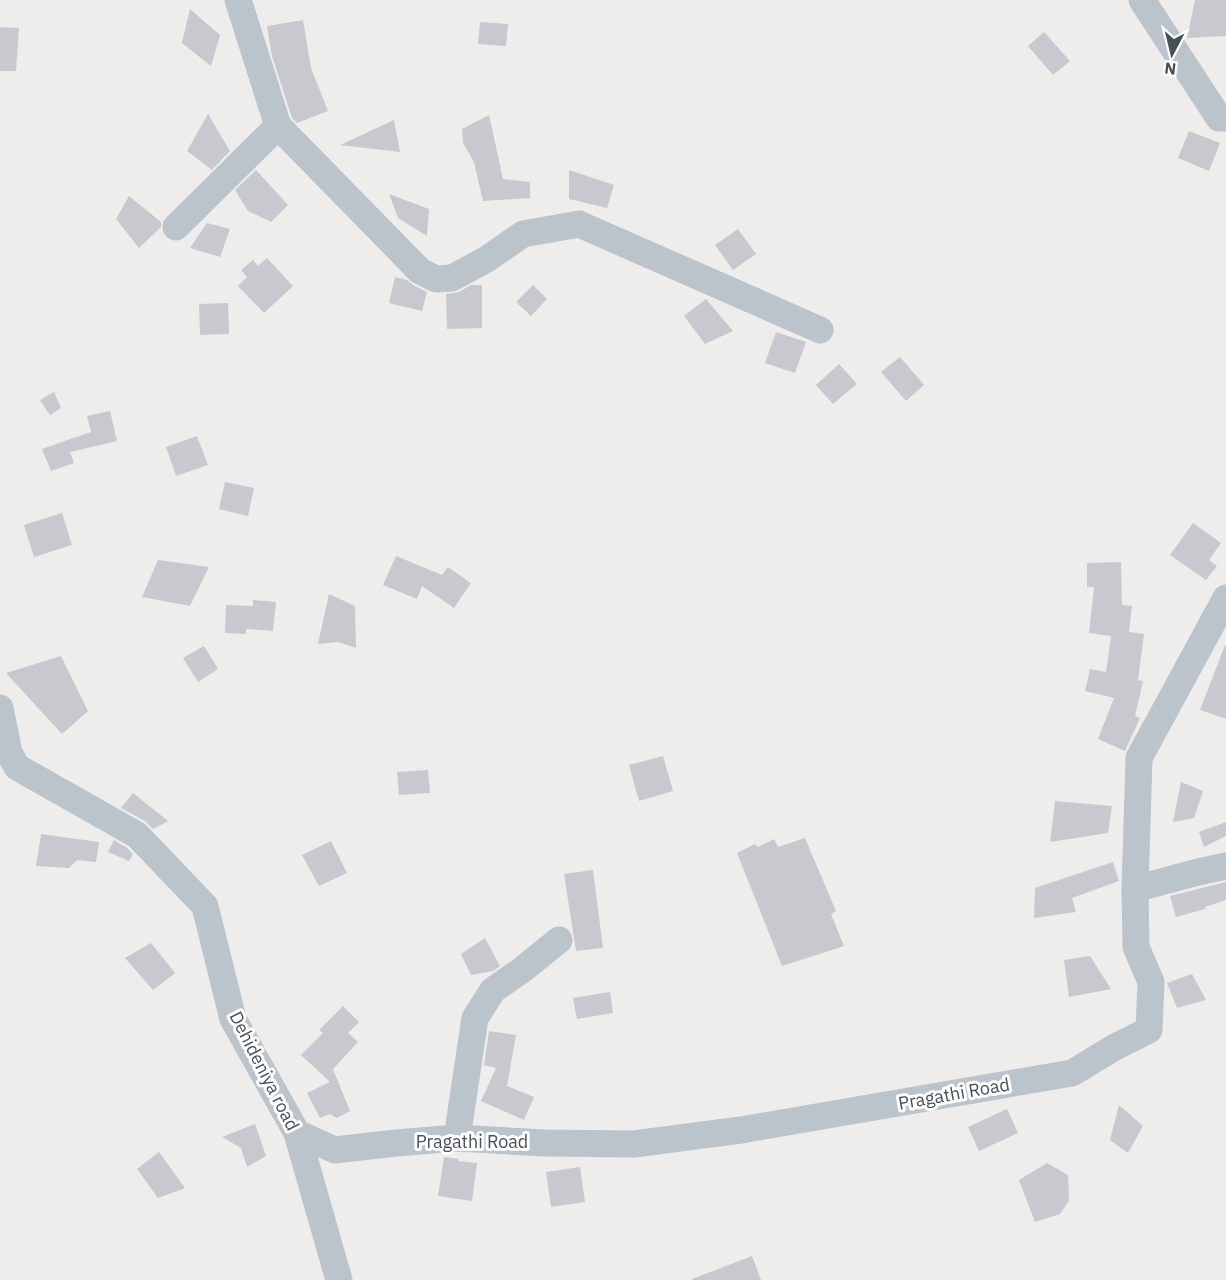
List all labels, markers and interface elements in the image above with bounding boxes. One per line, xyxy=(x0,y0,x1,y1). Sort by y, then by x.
north arrow xyxy=(1142,24,1202,84)
text: N xyxy=(1163,58,1177,80)
street label: Dehideniya road xyxy=(224,1007,304,1134)
street label: Pragathi Road xyxy=(896,1072,1011,1115)
street label: Pragathi Road xyxy=(416,1130,528,1153)

